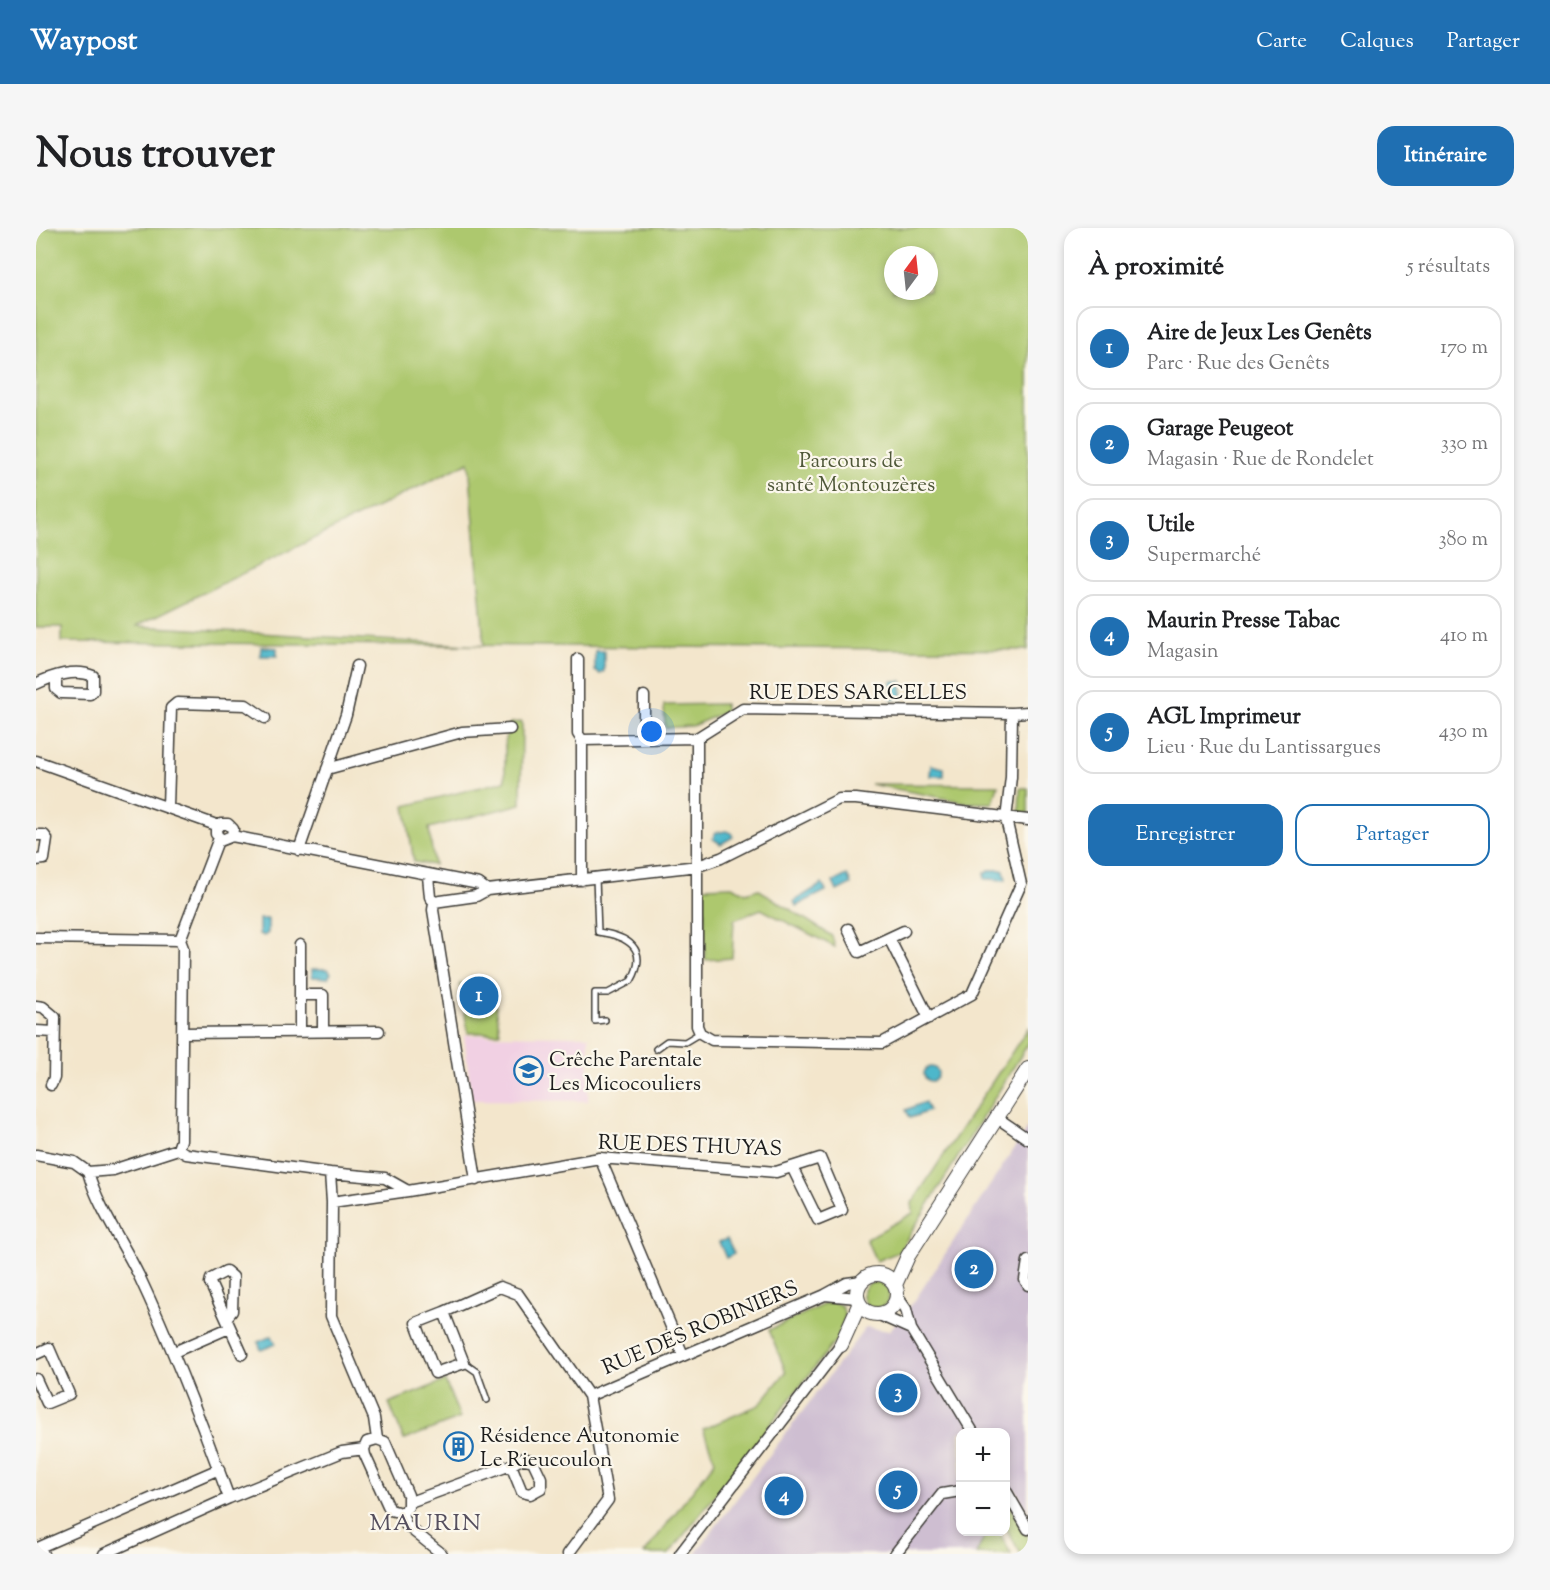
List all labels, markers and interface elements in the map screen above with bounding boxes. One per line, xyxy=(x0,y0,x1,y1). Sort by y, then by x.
text: Waypost xyxy=(30,22,137,62)
text: Carte xyxy=(1256,27,1307,57)
text: Calques xyxy=(1340,27,1414,57)
text: Partager xyxy=(1447,27,1520,57)
text: Nous trouver xyxy=(36,126,275,186)
button: Itinéraire xyxy=(1377,126,1514,186)
north arrow xyxy=(884,246,938,300)
text: À proximité xyxy=(1088,249,1224,286)
text: 5 résultats xyxy=(1407,253,1490,282)
text: Aire de Jeux Les Genêts xyxy=(1147,318,1372,350)
text: 1 xyxy=(1106,334,1113,363)
text: 170 m xyxy=(1440,334,1488,363)
text: Parc · Rue des Genêts xyxy=(1147,350,1330,379)
text: Garage Peugeot xyxy=(1147,414,1293,446)
text: 2 xyxy=(1105,430,1114,459)
text: 330 m xyxy=(1441,430,1488,459)
text: Magasin · Rue de Rondelet xyxy=(1147,446,1374,475)
park label: Parcours de santé Montouzères xyxy=(767,447,935,501)
text: Utile xyxy=(1147,510,1195,542)
text: 3 xyxy=(1105,526,1114,555)
text: 380 m xyxy=(1439,526,1488,555)
text: Supermarché xyxy=(1147,542,1261,571)
text: Maurin Presse Tabac xyxy=(1147,606,1340,638)
text: 4 xyxy=(1104,622,1115,651)
text: 410 m xyxy=(1440,622,1488,651)
text: Magasin xyxy=(1147,638,1219,667)
street label: RUE DES SARCELLES xyxy=(749,679,967,709)
text: AGL Imprimeur xyxy=(1147,702,1301,734)
your location xyxy=(637,717,666,746)
text: 5 xyxy=(1106,718,1113,747)
text: 430 m xyxy=(1439,718,1488,747)
text: Lieu · Rue du Lantissargues xyxy=(1147,734,1381,763)
button: Enregistrer xyxy=(1088,804,1283,866)
button: Partager xyxy=(1295,804,1490,866)
pin: 1 xyxy=(460,974,498,1018)
place label: Crêche Parentale Les Micocouliers xyxy=(549,1046,702,1100)
school or university icon: Crêche Parentale Les Micocouliers xyxy=(512,1055,544,1087)
street label: RUE DES THUYAS xyxy=(597,1129,782,1165)
pin: 2 xyxy=(954,1246,994,1292)
street label: RUE DES ROBINIERS xyxy=(598,1274,804,1384)
pin: 3 xyxy=(878,1370,918,1416)
place label: Résidence Autonomie Le Rieucoulon xyxy=(480,1422,680,1476)
map controls xyxy=(956,1428,1010,1536)
button: + xyxy=(956,1428,1010,1482)
building icon: Résidence Autonomie Le Rieucoulon xyxy=(443,1431,475,1463)
pin: 5 xyxy=(878,1468,918,1512)
pin: 4 xyxy=(764,1474,804,1518)
button: − xyxy=(956,1482,1010,1536)
district label: MAURIN xyxy=(370,1507,482,1541)

